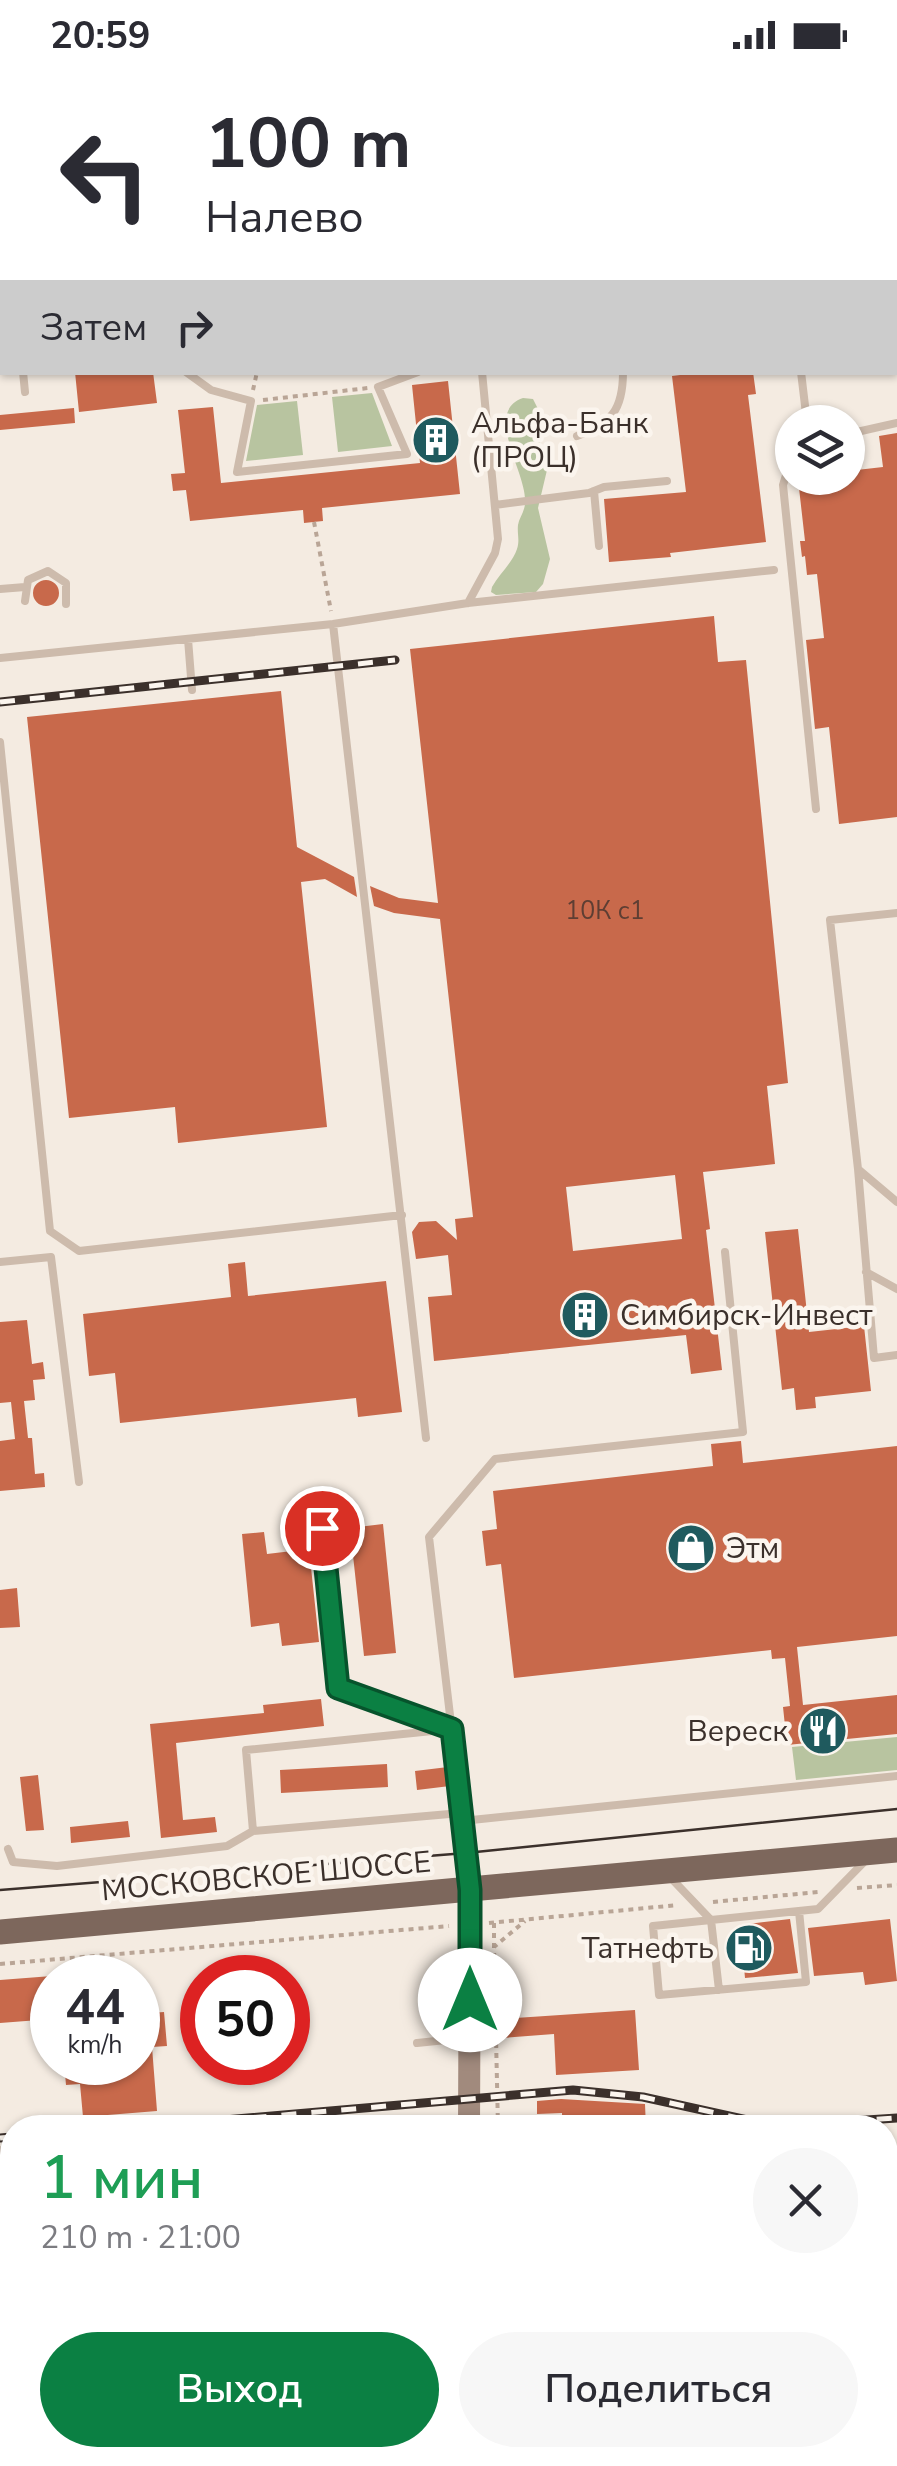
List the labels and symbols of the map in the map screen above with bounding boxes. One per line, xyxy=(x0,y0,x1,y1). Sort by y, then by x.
place label: Альфа-Банк (ПРОЦ) xyxy=(471,403,649,478)
building icon: Альфа-Банк (ПРОЦ) xyxy=(410,414,462,466)
house number: 10К с1 xyxy=(565,894,645,928)
building icon: Симбирск-Инвест xyxy=(559,1289,611,1341)
place label: Симбирск-Инвест xyxy=(620,1295,873,1336)
pin xyxy=(280,1486,365,1571)
shop icon: Этм xyxy=(665,1522,717,1574)
place label: Этм xyxy=(726,1528,779,1569)
restaurant icon: Вереск xyxy=(797,1705,849,1757)
place label: Вереск xyxy=(687,1711,788,1752)
street label: МОСКОВСКОЕ ШОССЕ xyxy=(100,1842,433,1911)
fuel station icon: Татнефть xyxy=(723,1922,775,1974)
place label: Татнефть xyxy=(582,1928,714,1969)
position arrow xyxy=(418,1948,522,2052)
speed limit sign: 50 xyxy=(180,1955,310,2085)

